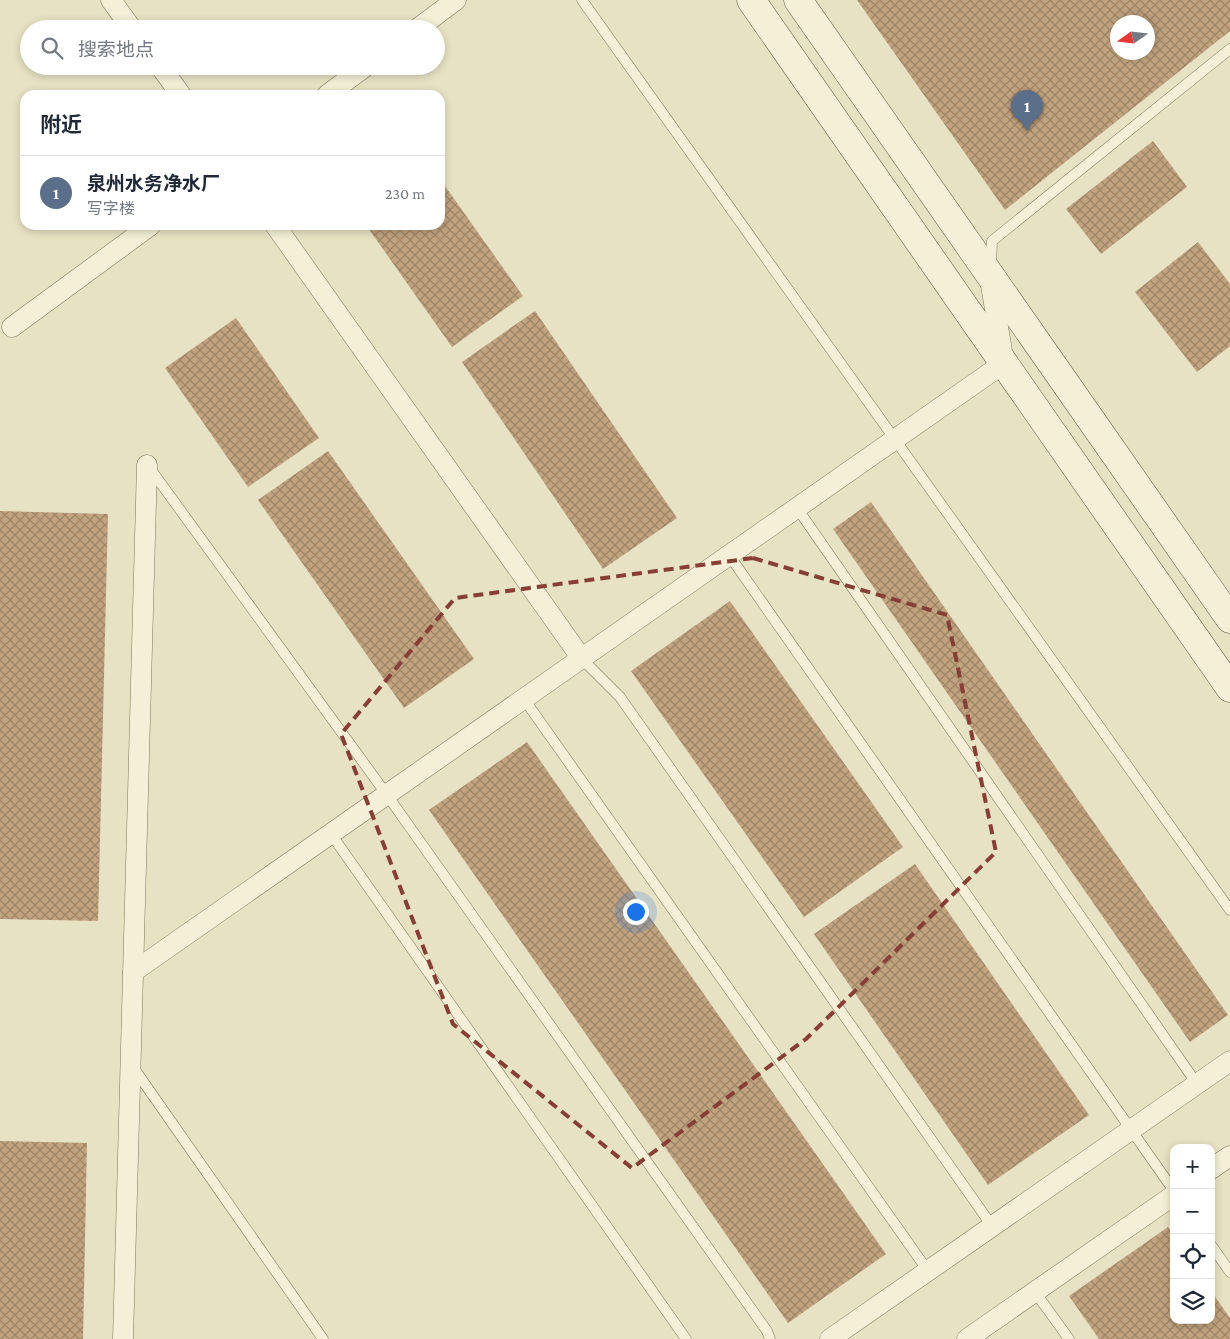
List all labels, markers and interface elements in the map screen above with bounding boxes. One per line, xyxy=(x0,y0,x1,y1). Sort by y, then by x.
north arrow xyxy=(1110,15,1155,60)
search box xyxy=(20,20,445,75)
icon: search xyxy=(38,34,66,62)
text: 搜索地点 xyxy=(78,39,154,60)
pin: 1 xyxy=(1011,90,1043,131)
text: 附近 xyxy=(40,113,82,137)
text: 泉州水务净水厂 xyxy=(87,173,220,194)
text: 1 xyxy=(53,185,59,202)
text: 230 m xyxy=(385,185,425,202)
text: 写字楼 xyxy=(87,200,135,217)
your location xyxy=(623,899,649,925)
map controls xyxy=(1170,1144,1215,1324)
button: + xyxy=(1170,1144,1215,1189)
button: − xyxy=(1170,1189,1215,1234)
button: locate xyxy=(1170,1234,1215,1279)
button: layers xyxy=(1170,1279,1215,1324)

